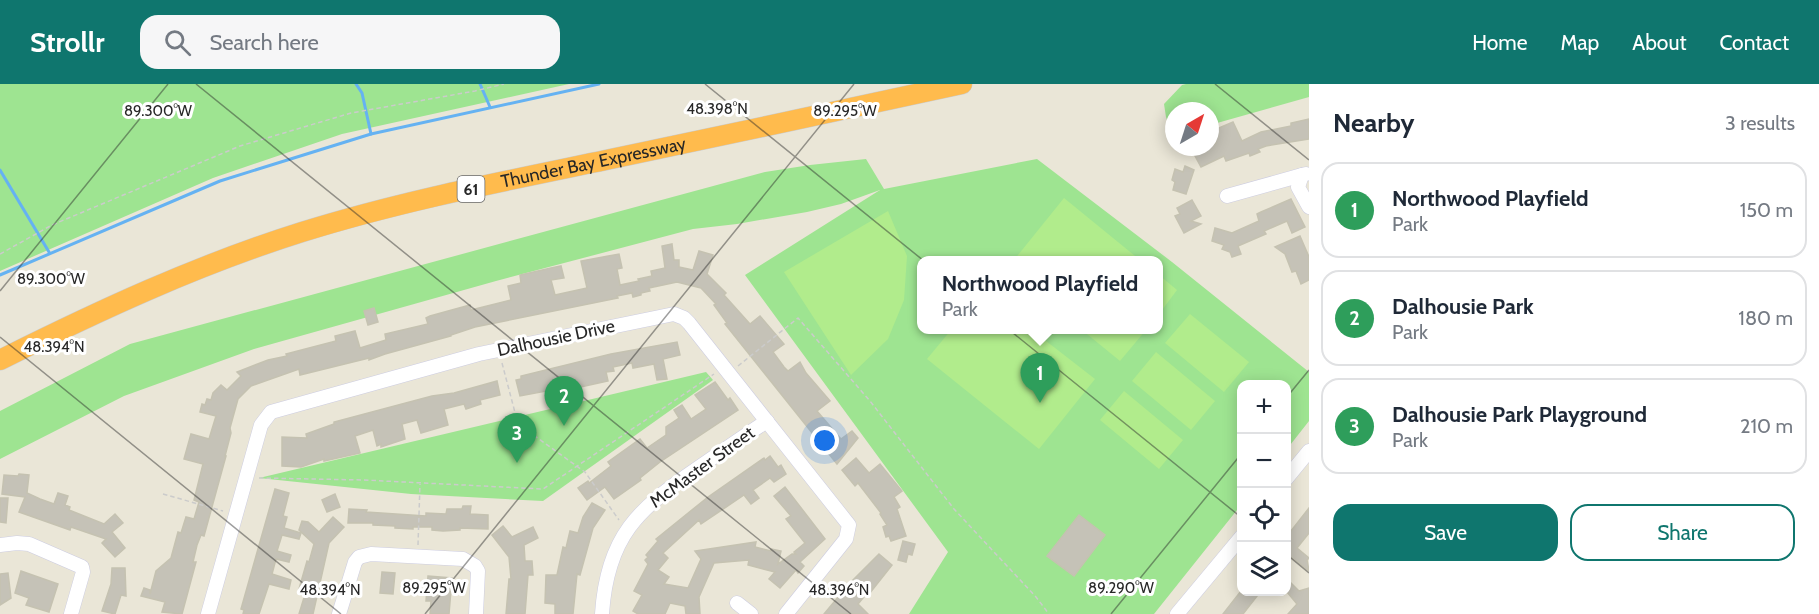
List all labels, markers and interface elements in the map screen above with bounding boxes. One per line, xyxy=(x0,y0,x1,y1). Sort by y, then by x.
search box xyxy=(140,15,560,69)
text: Strollr xyxy=(30,25,104,59)
icon: search xyxy=(161,26,194,59)
text: Search here xyxy=(209,29,319,56)
text: Home xyxy=(1472,30,1528,55)
text: Map xyxy=(1561,30,1599,55)
text: About xyxy=(1632,30,1686,55)
text: Contact xyxy=(1719,30,1789,55)
text: 48.398°N xyxy=(686,100,748,118)
text: 89.300°W xyxy=(124,102,193,120)
text: 89.295°W xyxy=(813,102,878,120)
north arrow xyxy=(1165,102,1219,156)
text: Nearby xyxy=(1333,107,1414,139)
text: 3 results xyxy=(1725,111,1795,135)
street label: Thunder Bay Expressway xyxy=(499,132,688,193)
road number: 61 xyxy=(458,176,484,202)
text: Northwood Playfield xyxy=(1392,185,1589,212)
text: 1 xyxy=(1351,198,1358,222)
text: 150 m xyxy=(1740,198,1793,222)
text: Park xyxy=(1392,212,1428,236)
popup xyxy=(917,256,1163,334)
text: 89.300°W xyxy=(17,270,86,288)
text: Northwood Playfield xyxy=(942,270,1138,297)
text: Dalhousie Park xyxy=(1392,293,1534,320)
text: Park xyxy=(942,297,978,321)
text: 2 xyxy=(1349,306,1360,330)
text: 180 m xyxy=(1738,306,1793,330)
street label: Dalhousie Drive xyxy=(495,315,617,361)
text: Park xyxy=(1392,320,1428,344)
text: 48.394°N xyxy=(24,338,84,356)
pin: 1 xyxy=(1020,354,1060,403)
pin: 2 xyxy=(544,376,584,426)
map controls xyxy=(1237,380,1291,596)
button: + xyxy=(1237,380,1291,434)
text: Dalhousie Park Playground xyxy=(1392,401,1647,428)
pin: 3 xyxy=(498,414,536,463)
text: 3 xyxy=(1349,414,1360,438)
text: 210 m xyxy=(1740,414,1793,438)
street label: McMaster Street xyxy=(645,422,759,512)
your location xyxy=(810,426,839,455)
text: Park xyxy=(1392,428,1428,452)
button: − xyxy=(1237,434,1291,488)
button: locate xyxy=(1237,488,1291,542)
button: Save xyxy=(1333,504,1558,561)
button: Share xyxy=(1570,504,1795,561)
button: layers xyxy=(1237,542,1291,596)
text: 89.295°W xyxy=(402,579,467,597)
text: 89.290°W xyxy=(1088,579,1155,597)
text: 48.394°N xyxy=(300,581,360,599)
text: 48.396°N xyxy=(809,581,869,599)

